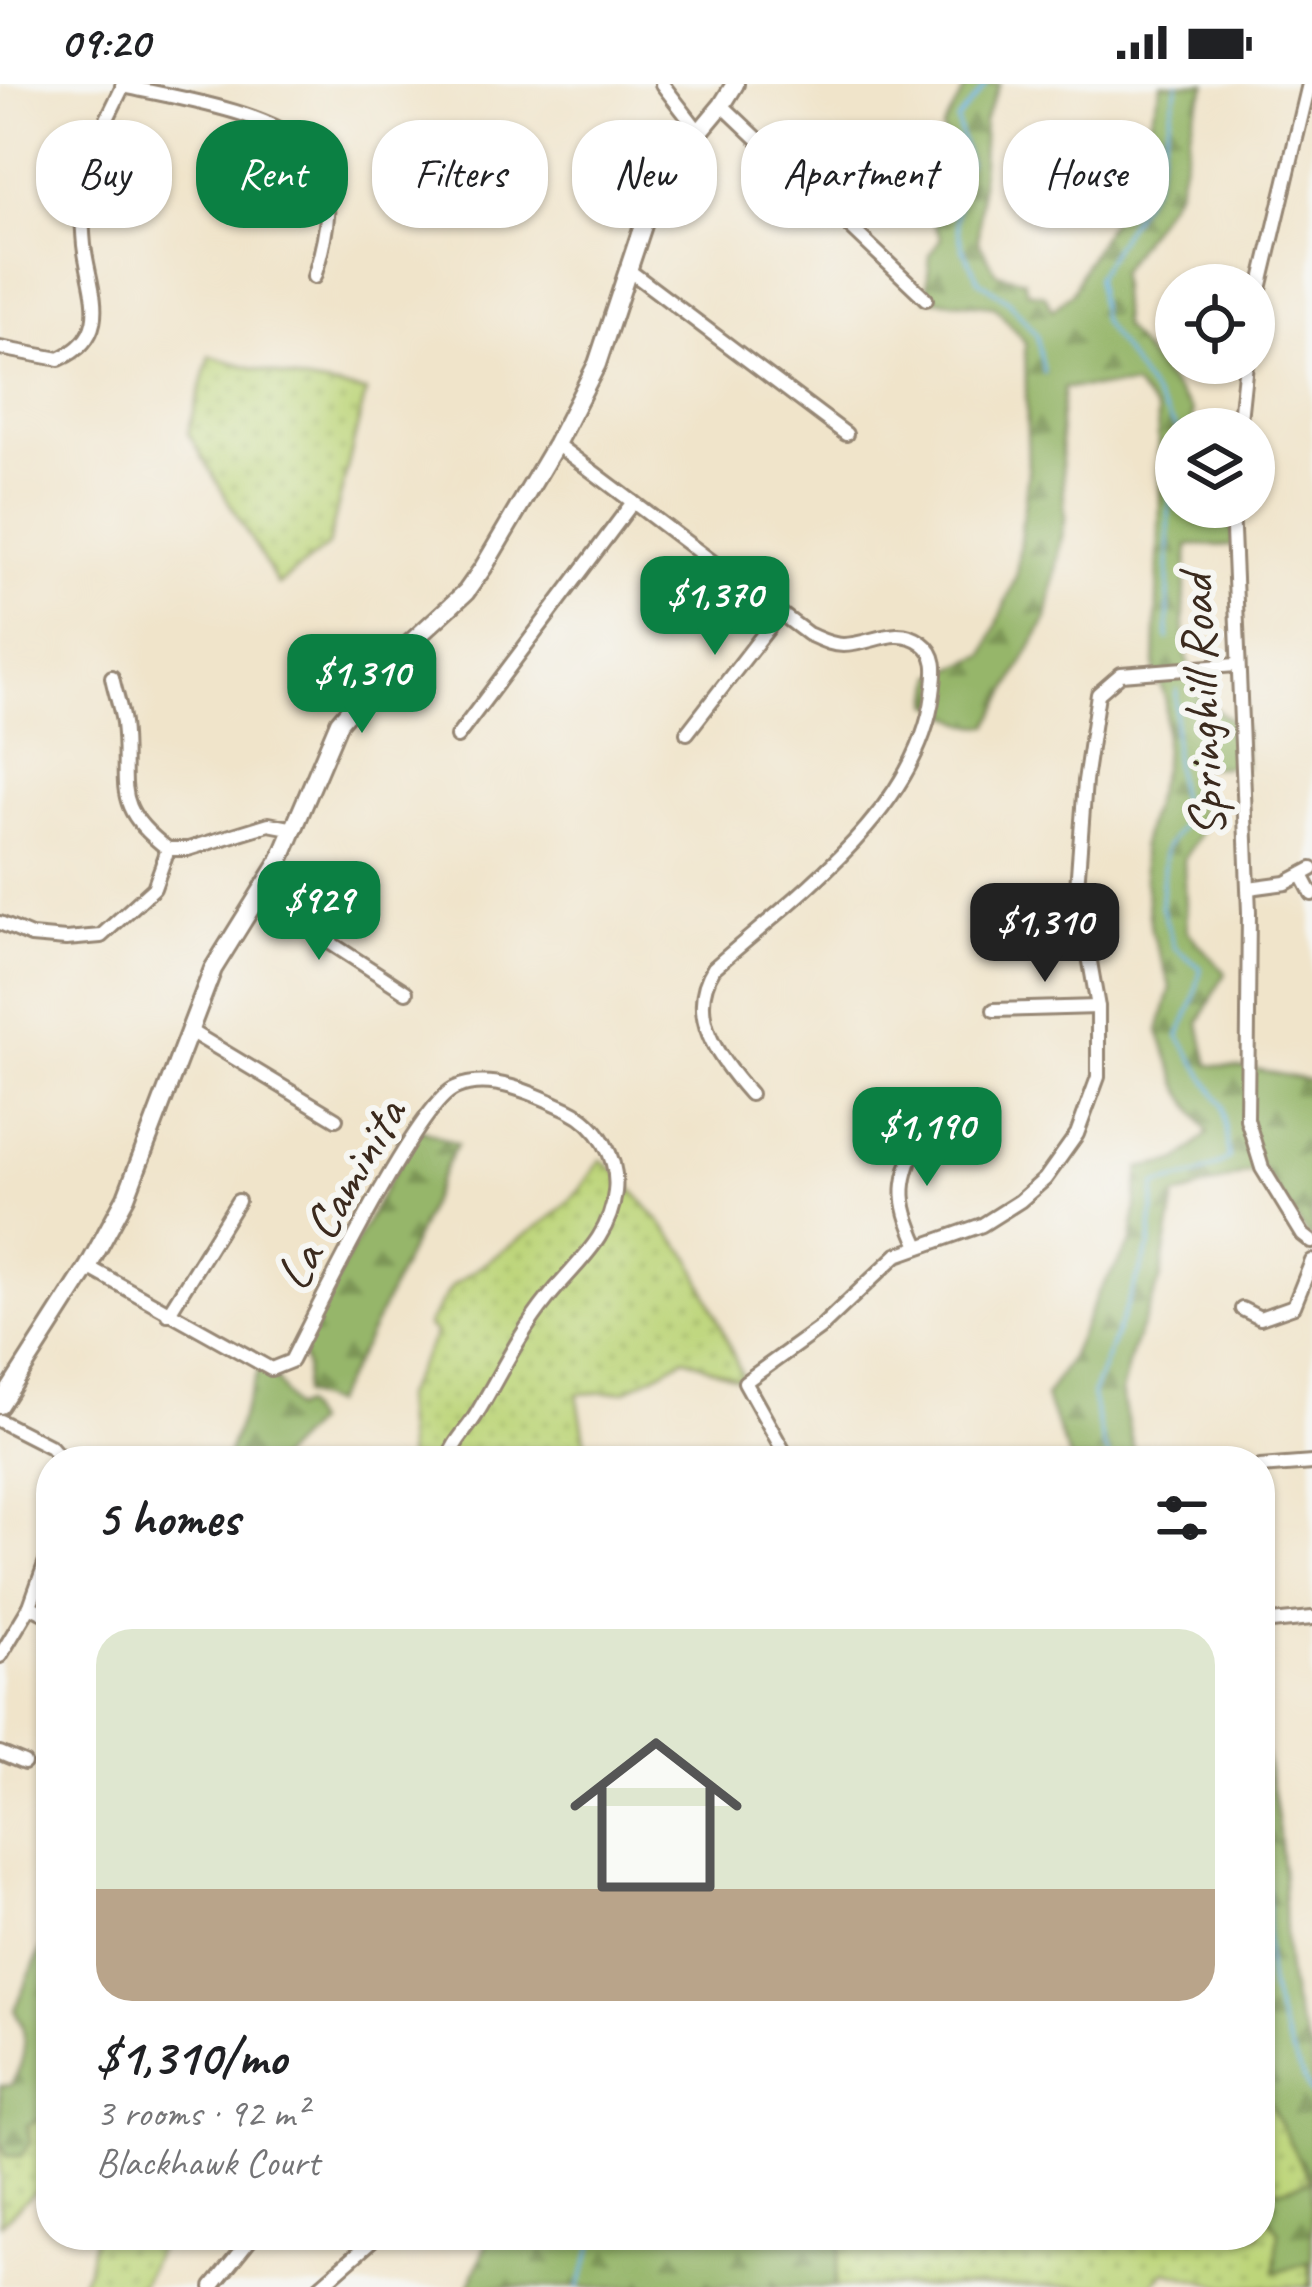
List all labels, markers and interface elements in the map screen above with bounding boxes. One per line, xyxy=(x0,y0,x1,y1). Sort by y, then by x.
text: 09:20 xyxy=(60,14,149,71)
chip: Buy xyxy=(36,120,172,228)
chip: Rent xyxy=(196,120,348,228)
chip: Filters xyxy=(372,120,548,228)
chip: New xyxy=(572,120,717,228)
chip: Apartment xyxy=(741,120,979,228)
chip: House xyxy=(1003,120,1169,228)
map controls xyxy=(1155,264,1275,528)
button: locate xyxy=(1155,264,1275,384)
button: layers xyxy=(1155,408,1275,528)
pin: $1,370 xyxy=(617,556,813,658)
street label: Springhill Road xyxy=(1162,565,1240,839)
text: $1,370 xyxy=(667,570,763,619)
pin: $1,310 xyxy=(264,634,460,736)
text: $1,310 xyxy=(314,648,410,697)
pin: $929 xyxy=(248,861,390,963)
text: $929 xyxy=(284,875,354,924)
pin: $1,310 xyxy=(947,883,1143,985)
text: $1,310 xyxy=(997,897,1093,946)
street label: La Caminita xyxy=(260,1084,422,1301)
pin: $1,190 xyxy=(829,1087,1025,1189)
text: $1,190 xyxy=(879,1101,975,1150)
icon: filters xyxy=(1149,1485,1215,1551)
text: 5 homes xyxy=(96,1486,239,1550)
icon: home xyxy=(548,1707,764,1923)
text: $1,310/mo xyxy=(96,2025,286,2089)
text: 3 rooms · 92 m² xyxy=(96,2089,307,2138)
text: Blackhawk Court xyxy=(96,2138,319,2187)

